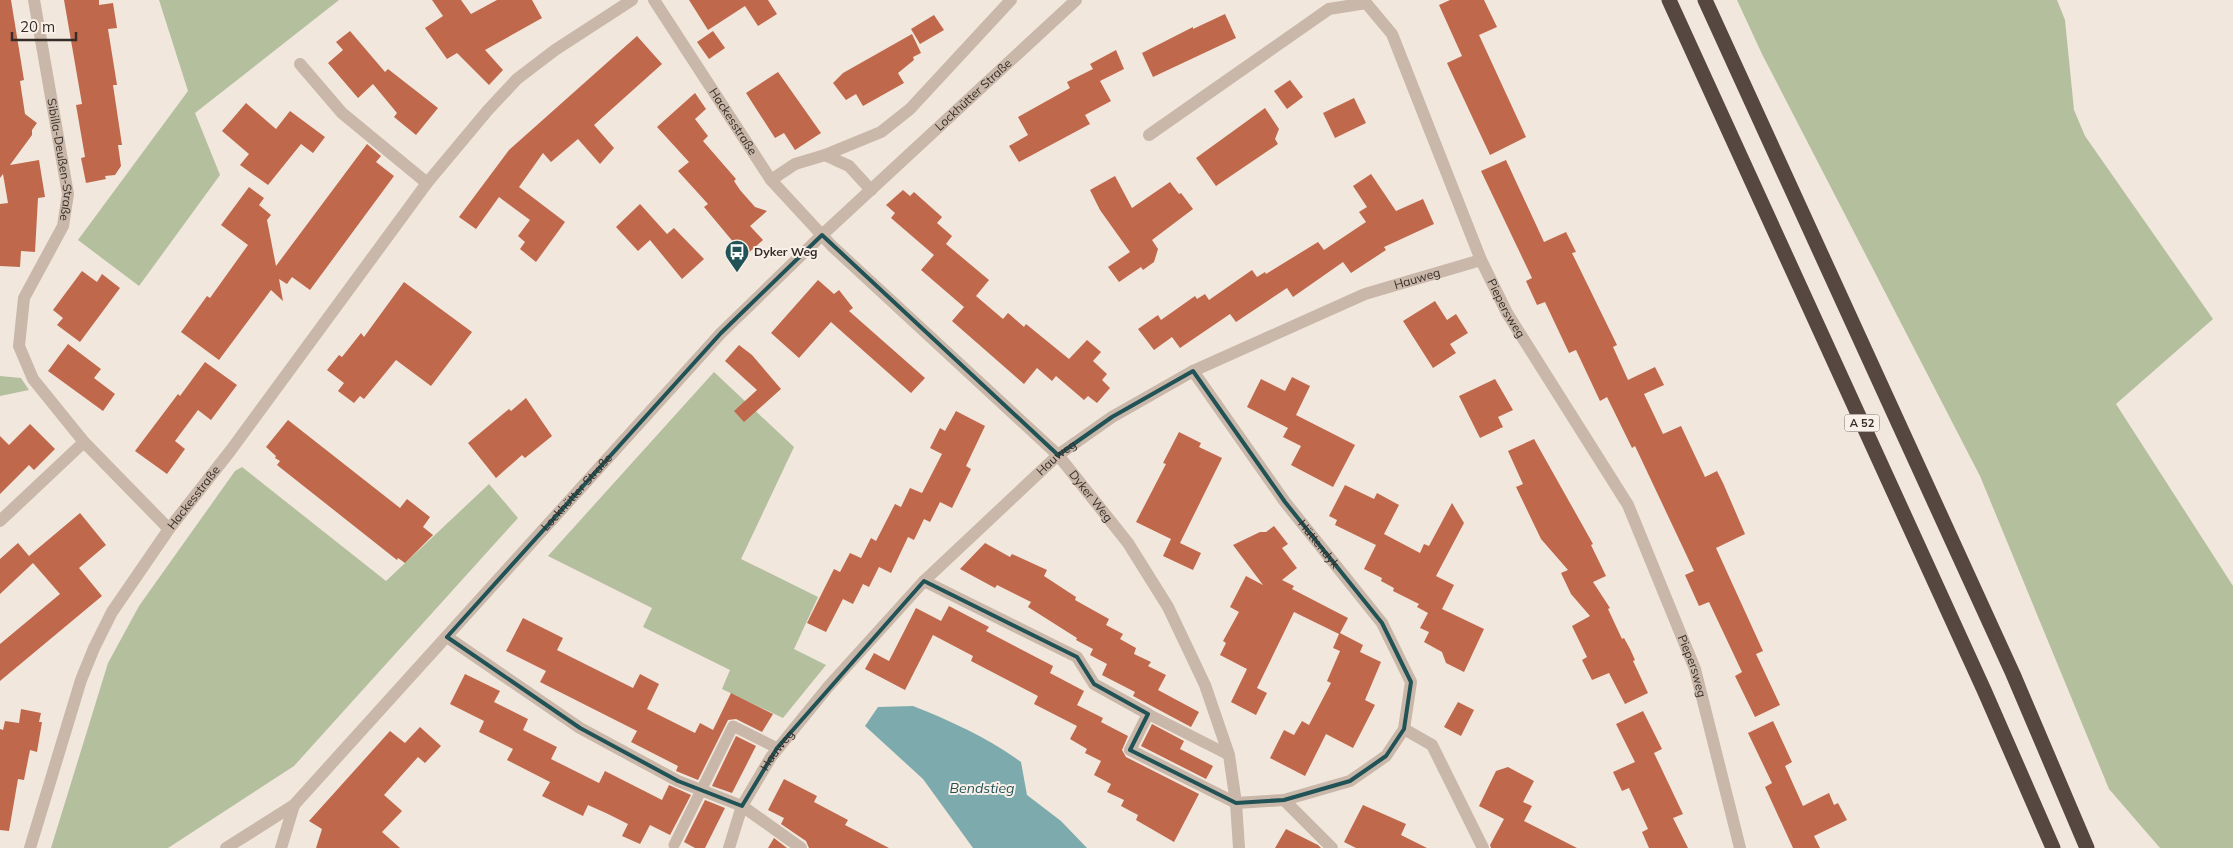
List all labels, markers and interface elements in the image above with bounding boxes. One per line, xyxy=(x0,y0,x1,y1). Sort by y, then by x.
scale bar xyxy=(12,10,76,42)
text: 20 m xyxy=(20,17,55,36)
street label: Lockhütter Straße xyxy=(932,55,1015,134)
street label: Hackesstraße xyxy=(706,85,761,158)
street label: Sibilla-Deußen-Straße xyxy=(44,97,76,222)
bus stop icon: Dyker Weg xyxy=(724,239,750,273)
place label: Dyker Weg xyxy=(754,244,817,259)
street label: Hauweg xyxy=(1392,264,1442,292)
street label: Piepersweg xyxy=(1484,276,1529,340)
road number: A 52 xyxy=(1844,414,1880,432)
street label: Hauweg xyxy=(1033,437,1079,478)
street label: Lockhütter Straße xyxy=(538,450,615,534)
street label: Hackesstraße xyxy=(164,462,223,532)
street label: Dyker Weg xyxy=(1066,467,1116,525)
street label: Hüttendyk xyxy=(1295,517,1344,572)
street label: Piepersweg xyxy=(1675,632,1710,699)
street label: Hauweg xyxy=(757,726,797,773)
water label: Bendstieg xyxy=(950,779,1015,797)

